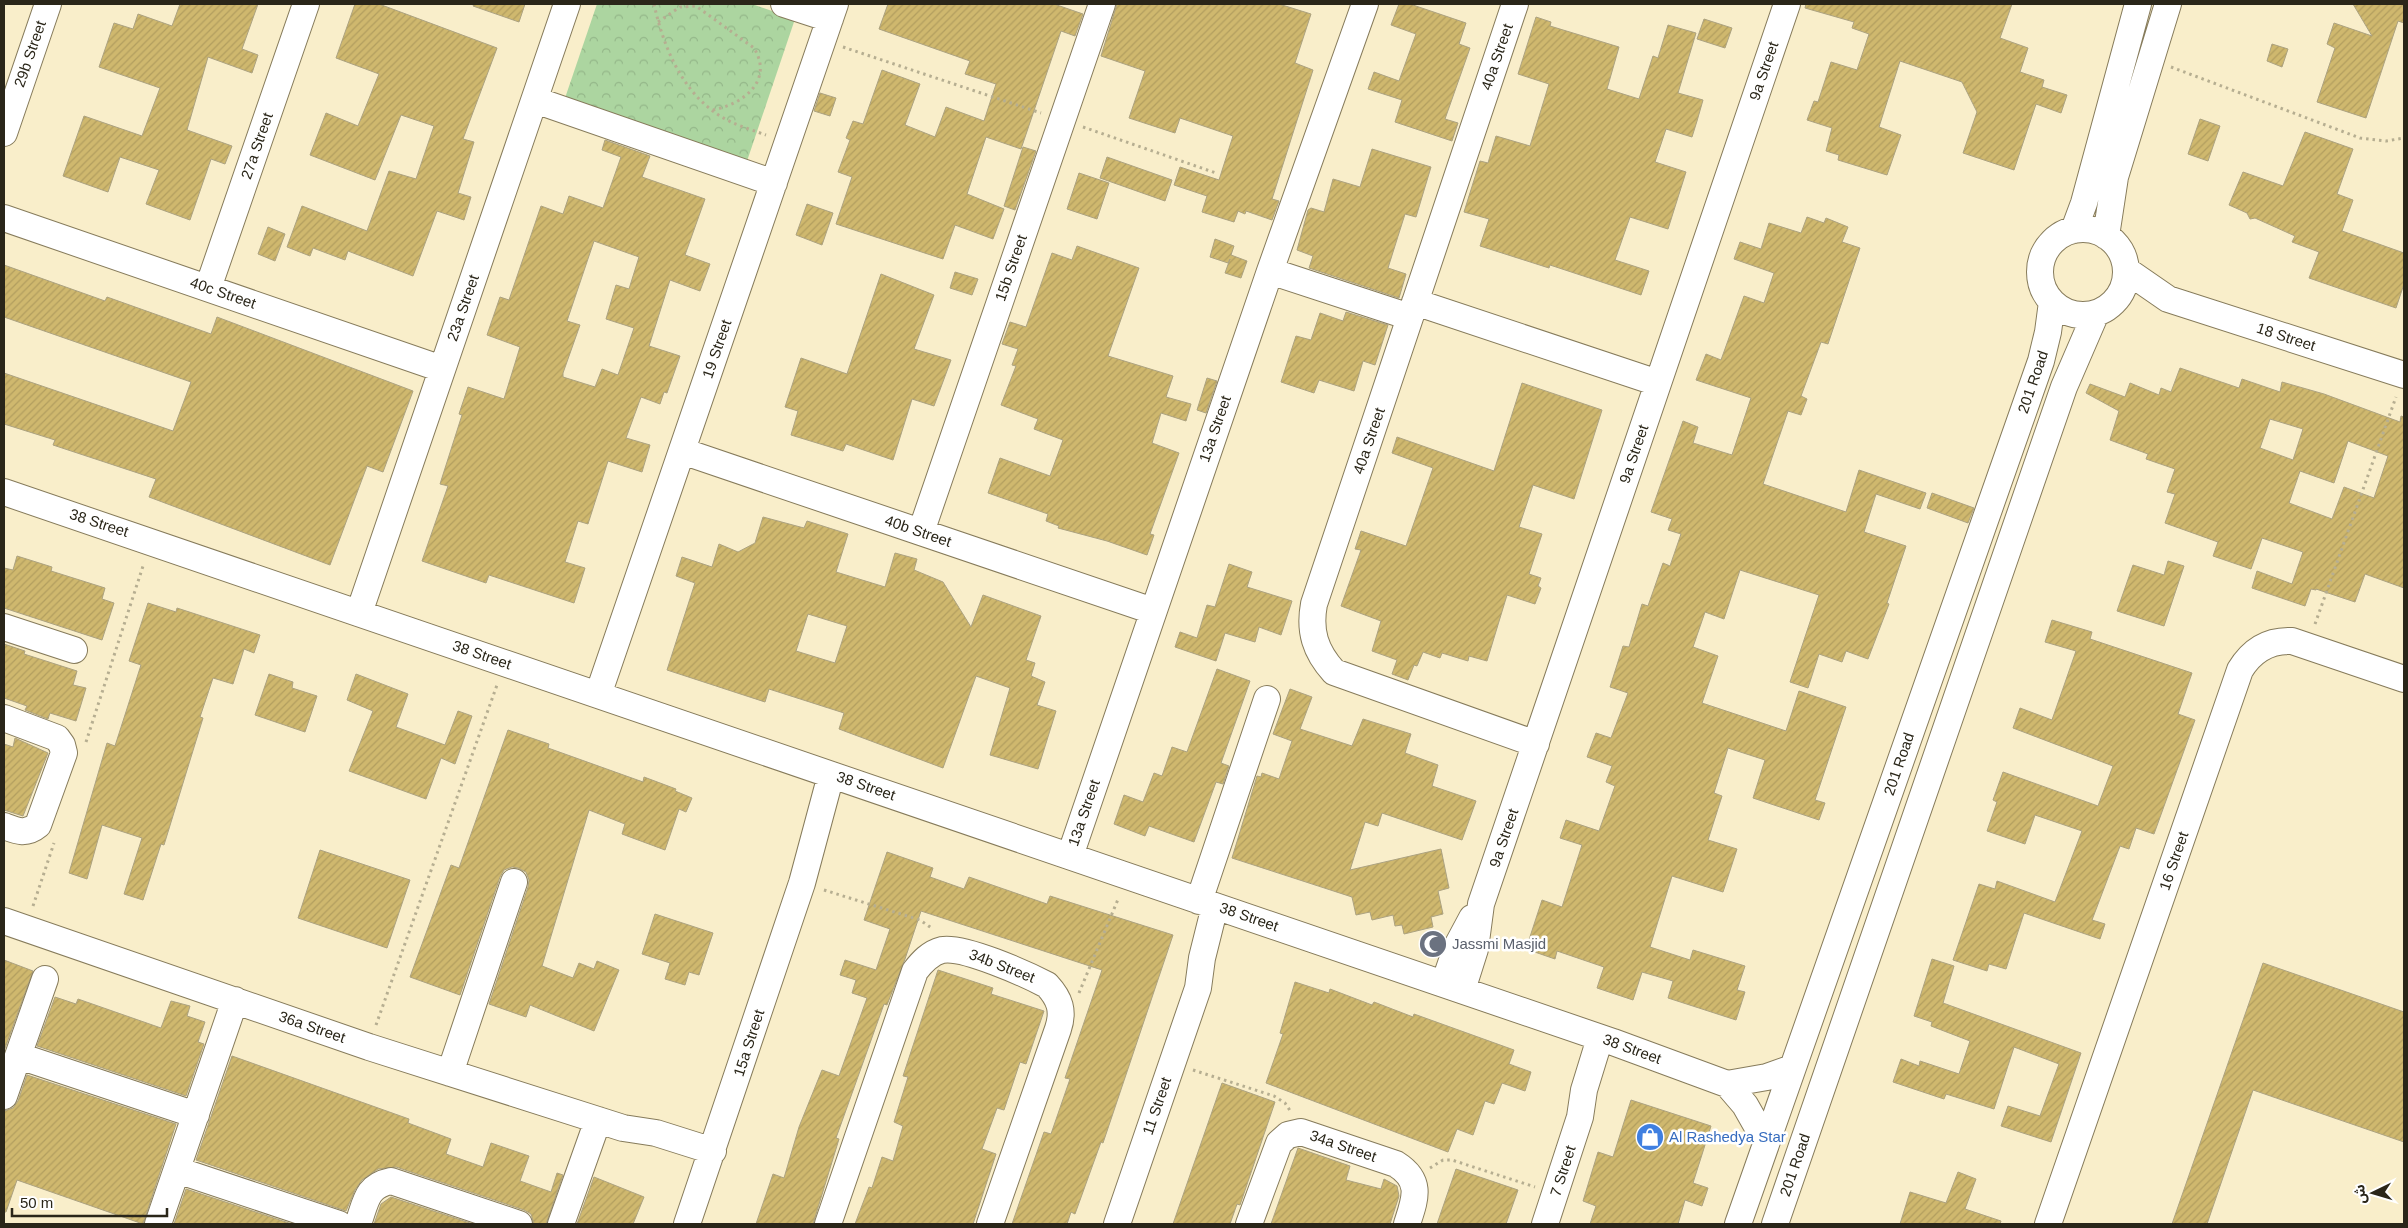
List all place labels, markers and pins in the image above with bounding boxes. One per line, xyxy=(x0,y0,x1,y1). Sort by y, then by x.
mosque icon: Jassmi Masjid xyxy=(1418,929,1448,959)
place label: Jassmi Masjid xyxy=(1452,935,1546,952)
shop icon: Al Rashedya Star xyxy=(1635,1122,1665,1152)
place label: Al Rashedya Star xyxy=(1669,1128,1786,1145)

